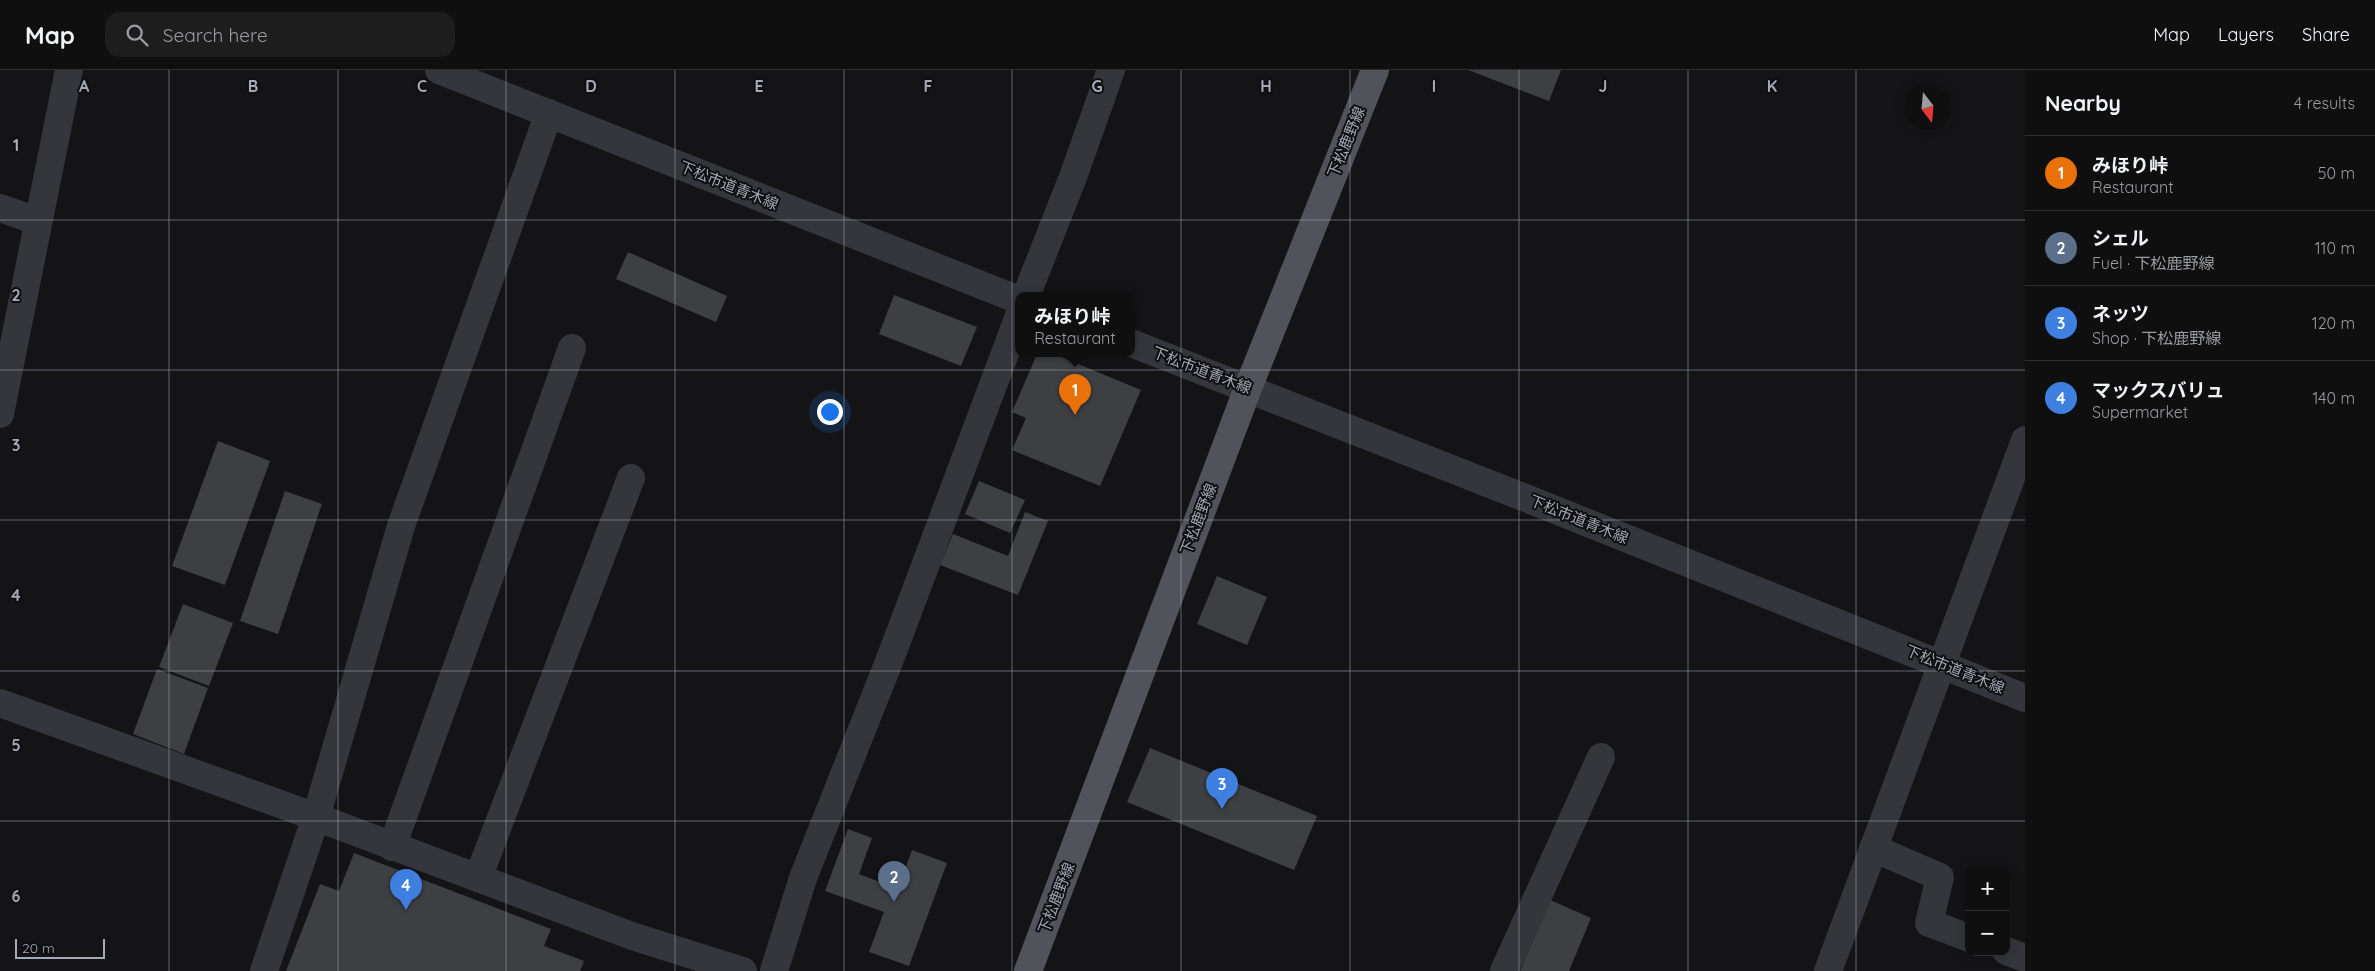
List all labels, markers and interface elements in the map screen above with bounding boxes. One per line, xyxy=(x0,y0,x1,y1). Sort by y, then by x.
search box xyxy=(105,12,455,57)
text: Map xyxy=(25,20,75,50)
icon: search xyxy=(123,21,151,49)
text: Search here xyxy=(163,23,268,47)
text: Map xyxy=(2153,23,2190,46)
text: Layers xyxy=(2218,23,2274,46)
text: Share xyxy=(2302,23,2350,46)
text: A xyxy=(79,76,90,96)
text: B xyxy=(248,76,258,96)
text: C xyxy=(417,76,427,96)
text: D xyxy=(585,76,597,96)
text: E xyxy=(754,76,764,96)
text: F xyxy=(924,76,933,96)
text: G xyxy=(1091,76,1103,96)
text: H xyxy=(1260,76,1272,96)
text: I xyxy=(1432,76,1436,96)
text: J xyxy=(1599,76,1607,96)
text: K xyxy=(1767,76,1777,96)
north arrow xyxy=(1905,85,1950,130)
text: Nearby xyxy=(2045,90,2121,116)
text: 4 results xyxy=(2294,93,2355,113)
street label: 下松鹿野線 xyxy=(1323,104,1369,180)
text: 1 xyxy=(13,135,19,155)
text: みほり峠 xyxy=(2092,153,2168,177)
street label: 下松市道青木線 xyxy=(677,157,781,213)
text: 1 xyxy=(2058,163,2064,183)
text: 50 m xyxy=(2318,163,2355,183)
text: Restaurant xyxy=(2092,177,2174,197)
text: シェル xyxy=(2092,226,2149,250)
text: 2 xyxy=(2056,238,2066,258)
text: 110 m xyxy=(2315,238,2355,258)
text: Fuel · 下松鹿野線 xyxy=(2092,253,2215,273)
text: 2 xyxy=(11,285,21,305)
popup xyxy=(1015,292,1135,357)
text: ネッツ xyxy=(2092,301,2149,325)
text: みほり峠 xyxy=(1034,304,1110,328)
text: 3 xyxy=(2057,313,2065,333)
text: 120 m xyxy=(2312,313,2355,333)
text: Restaurant xyxy=(1034,328,1116,348)
text: Shop · 下松鹿野線 xyxy=(2092,328,2221,348)
street label: 下松市道青木線 xyxy=(1150,342,1254,398)
pin: 1 xyxy=(1059,374,1091,415)
text: マックスバリュ xyxy=(2092,378,2224,402)
text: 4 xyxy=(2056,388,2066,408)
text: 140 m xyxy=(2312,388,2355,408)
your location xyxy=(817,399,843,425)
text: Supermarket xyxy=(2092,402,2188,422)
text: 3 xyxy=(12,435,20,455)
street label: 下松鹿野線 xyxy=(1176,481,1220,557)
street label: 下松市道青木線 xyxy=(1527,491,1631,547)
text: 4 xyxy=(11,585,21,605)
street label: 下松市道青木線 xyxy=(1903,641,2007,697)
text: 5 xyxy=(11,735,21,755)
pin: 3 xyxy=(1206,768,1238,809)
street label: 下松鹿野線 xyxy=(1034,860,1078,936)
pin: 2 xyxy=(878,861,910,902)
map controls xyxy=(1965,866,2010,956)
button: + xyxy=(1965,866,2010,911)
pin: 4 xyxy=(390,869,422,910)
text: 6 xyxy=(12,886,21,906)
button: − xyxy=(1965,911,2010,956)
scale bar xyxy=(15,936,105,959)
text: 20 m xyxy=(22,939,55,957)

